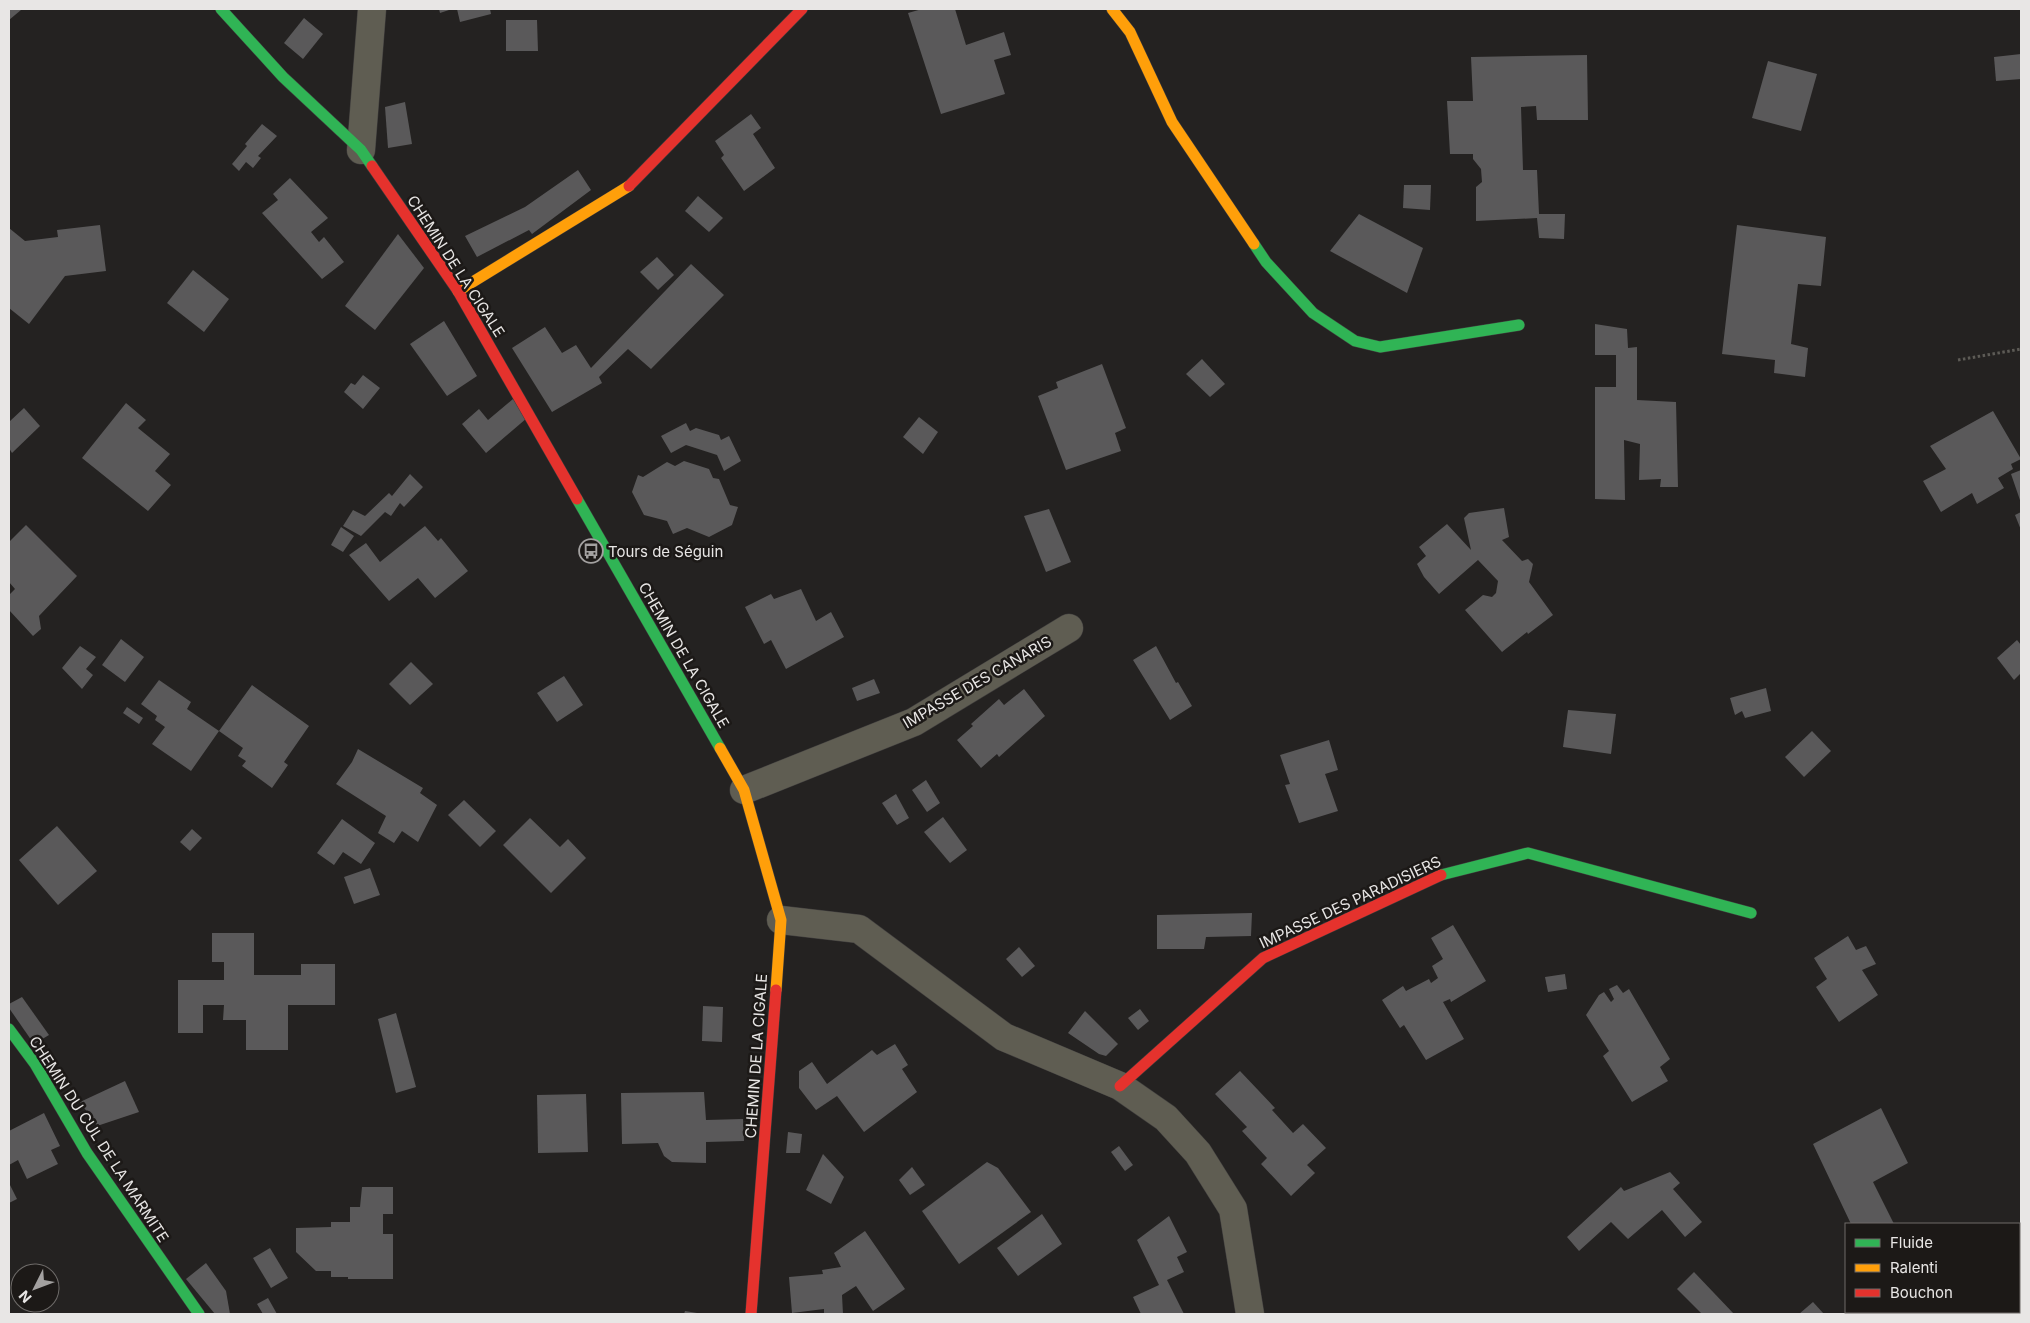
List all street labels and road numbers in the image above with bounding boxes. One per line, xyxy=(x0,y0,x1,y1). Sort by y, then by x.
street label: CHEMIN DE LA CIGALE xyxy=(403,192,509,340)
street label: CHEMIN DE LA CIGALE xyxy=(635,579,733,731)
street label: IMPASSE DES CANARIS xyxy=(899,632,1055,732)
street label: IMPASSE DES PARADISIERS xyxy=(1256,852,1444,952)
street label: CHEMIN DE LA CIGALE xyxy=(741,973,771,1139)
street label: CHEMIN DU CUL DE LA MARMITE xyxy=(25,1032,173,1246)

